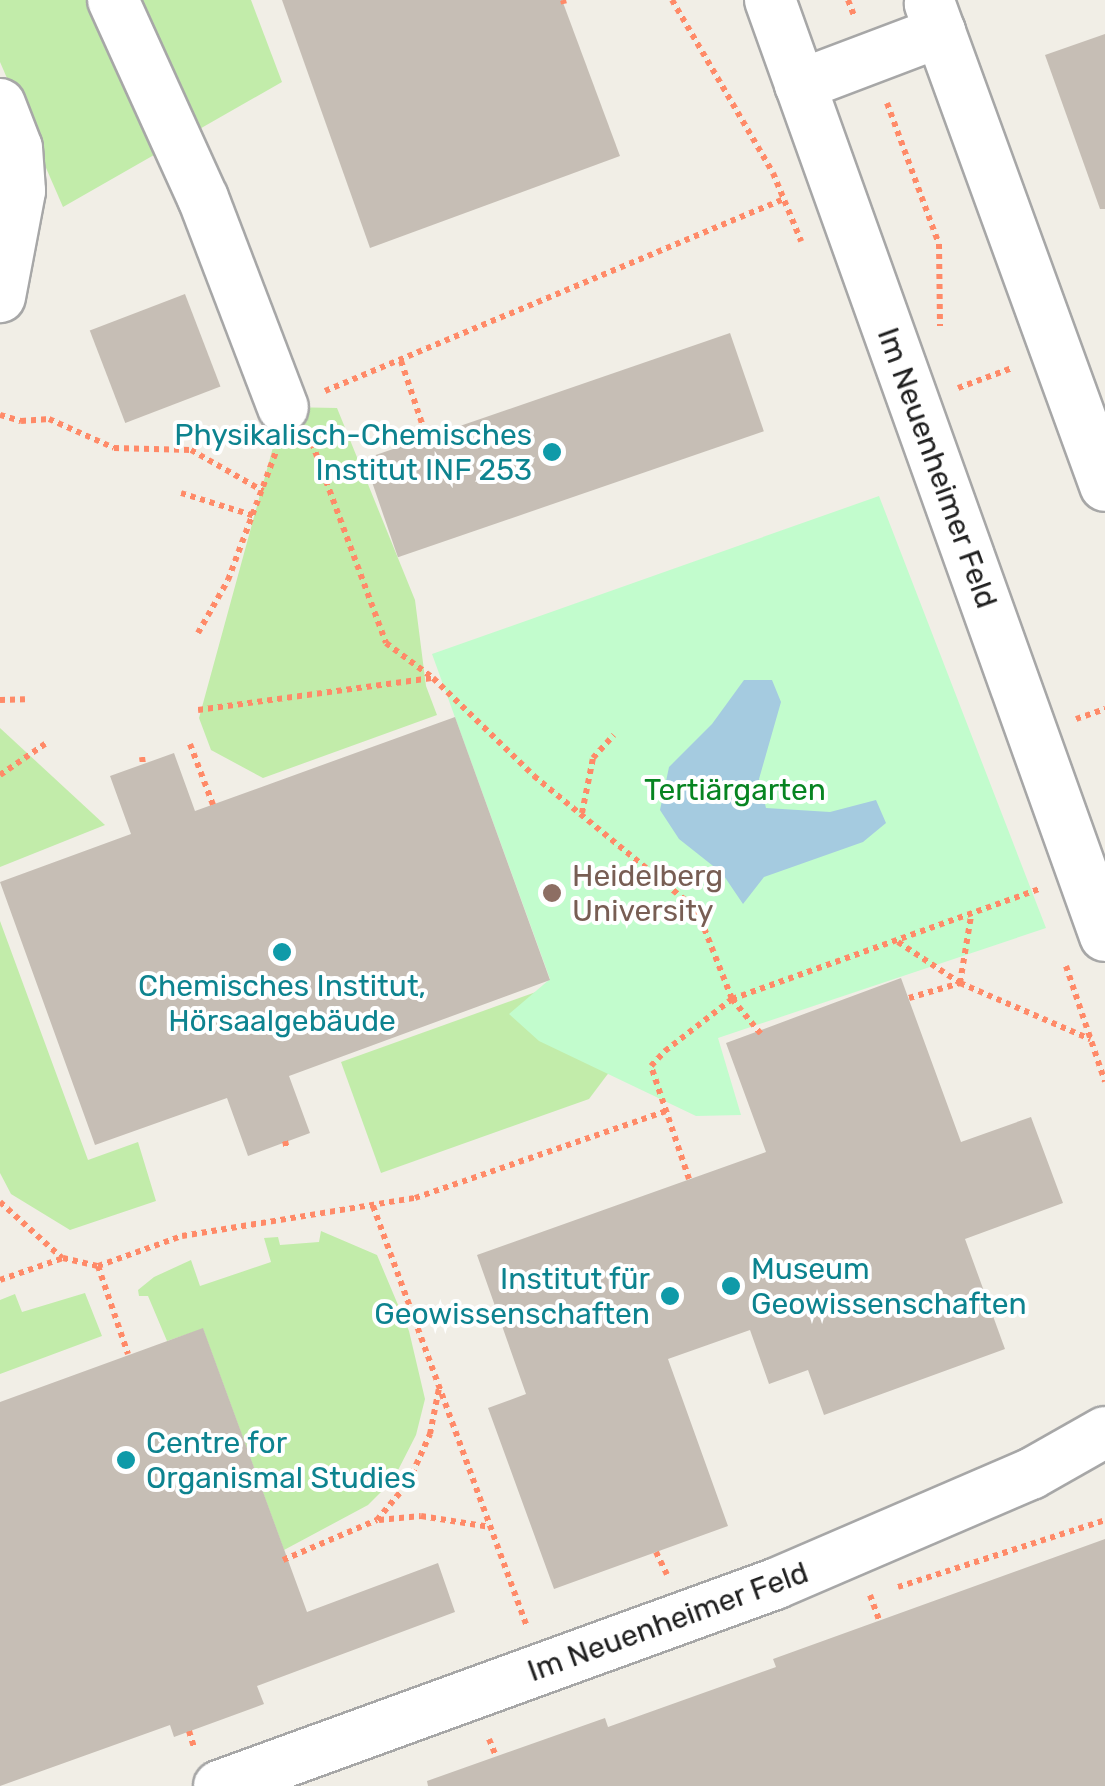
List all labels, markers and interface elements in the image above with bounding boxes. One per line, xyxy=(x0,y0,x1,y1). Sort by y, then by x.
street label: Im Neuenheimer Feld xyxy=(869,323,1005,613)
place label: Physikalisch-Chemisches Institut INF 253 xyxy=(174,417,532,488)
marker: Physikalisch-Chemisches Institut INF 253 xyxy=(541,441,563,463)
park label: Tertiärgarten xyxy=(644,772,826,808)
place label: Heidelberg University xyxy=(572,858,723,928)
marker: Heidelberg University xyxy=(541,882,563,904)
marker: Chemisches Institut, Hörsaalgebäude xyxy=(271,941,293,963)
place label: Chemisches Institut, Hörsaalgebäude xyxy=(138,968,426,1038)
place label: Museum Geowissenschaften xyxy=(751,1251,1027,1322)
place label: Institut für Geowissenschaften xyxy=(374,1261,650,1332)
marker: Museum Geowissenschaften xyxy=(720,1275,742,1297)
marker: Institut für Geowissenschaften xyxy=(659,1285,681,1307)
place label: Centre for Organismal Studies xyxy=(146,1425,416,1496)
marker: Centre for Organismal Studies xyxy=(115,1449,137,1471)
street label: Im Neuenheimer Feld xyxy=(523,1554,813,1690)

